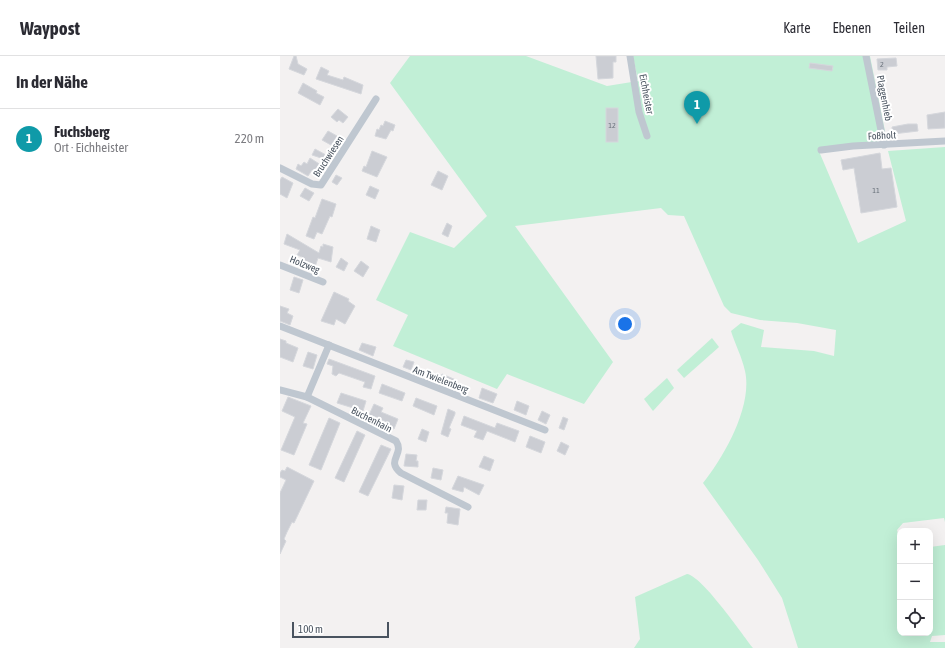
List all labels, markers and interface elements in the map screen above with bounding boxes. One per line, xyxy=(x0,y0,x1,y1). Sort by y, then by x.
text: Waypost xyxy=(20,17,80,39)
text: Karte xyxy=(783,20,810,36)
text: Ebenen xyxy=(832,20,871,36)
text: Teilen xyxy=(893,20,925,36)
house number: 2 xyxy=(880,60,884,69)
text: In der Nähe xyxy=(16,72,88,92)
street label: Eichheister xyxy=(637,73,656,116)
street label: Plaggenhieb xyxy=(875,74,894,122)
pin: 1 xyxy=(684,91,710,124)
house number: 12 xyxy=(608,121,616,130)
text: Fuchsberg xyxy=(54,123,110,140)
street label: Foßholt xyxy=(868,129,897,142)
text: 1 xyxy=(26,131,32,146)
text: 220 m xyxy=(235,131,264,146)
street label: Bruchwiesen xyxy=(311,134,346,179)
text: Ort · Eichheister xyxy=(54,140,128,155)
house number: 11 xyxy=(872,186,880,195)
street label: Holzweg xyxy=(288,253,322,276)
your location xyxy=(615,314,635,334)
street label: Am Twielenberg xyxy=(412,364,471,395)
street label: Buchenhain xyxy=(350,405,394,434)
map controls xyxy=(897,528,933,636)
button: + xyxy=(897,528,933,564)
button: − xyxy=(897,564,933,600)
button: locate xyxy=(897,600,933,636)
scale bar xyxy=(292,620,389,639)
text: 100 m xyxy=(298,623,323,635)

